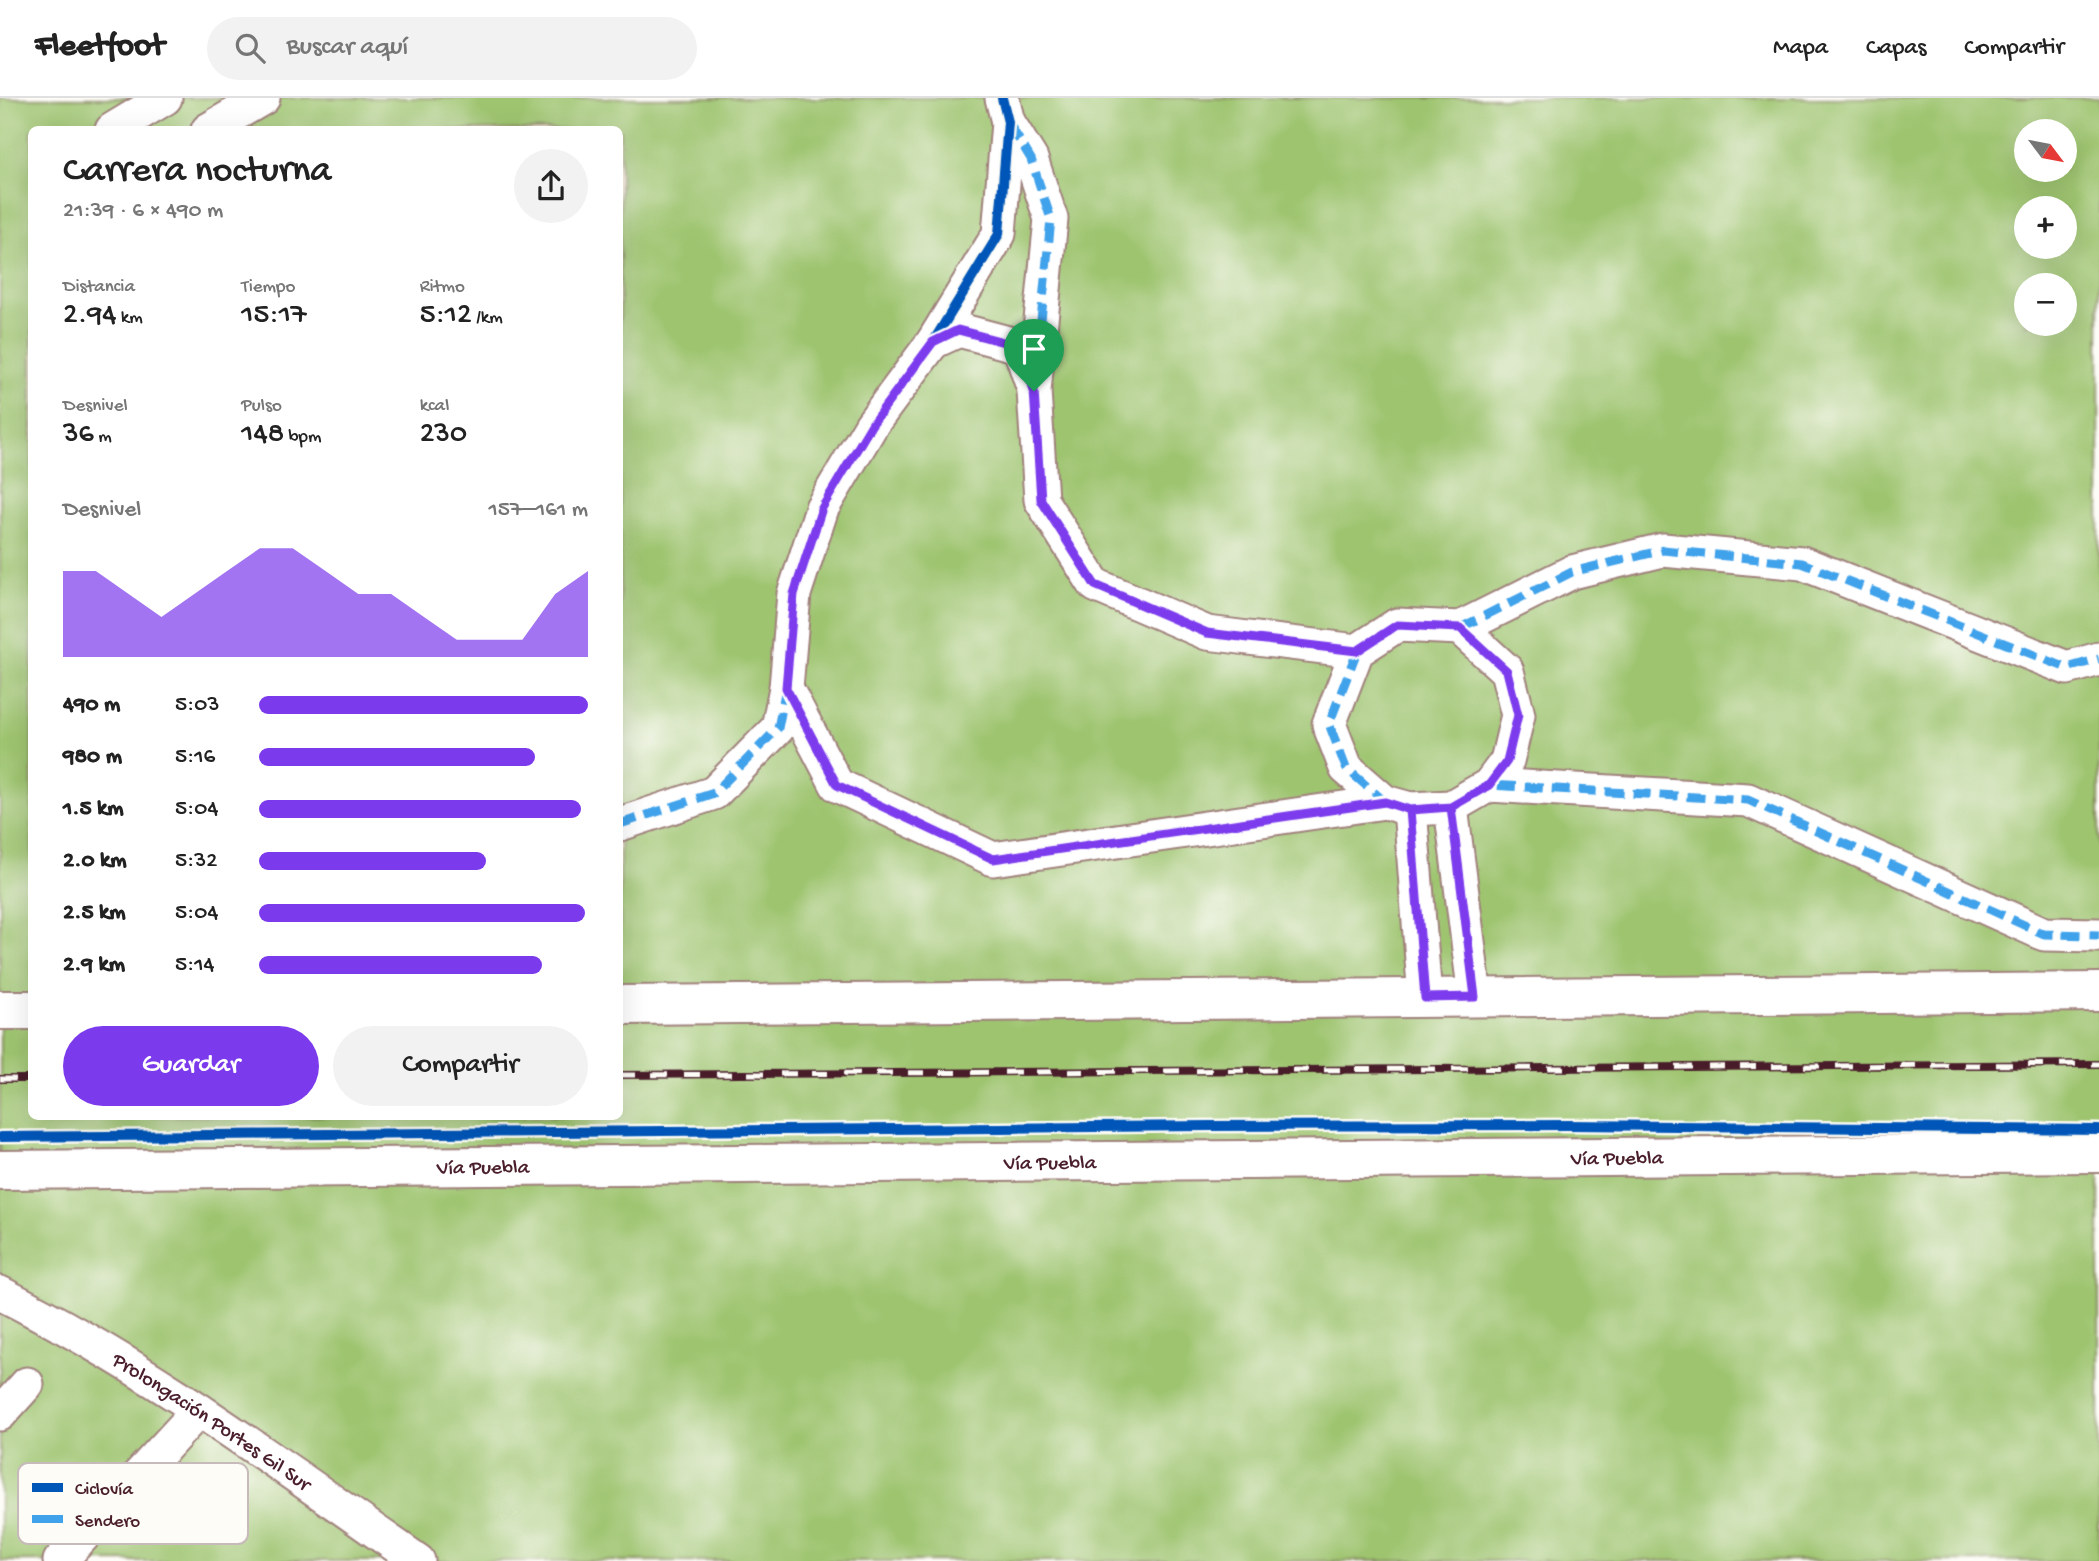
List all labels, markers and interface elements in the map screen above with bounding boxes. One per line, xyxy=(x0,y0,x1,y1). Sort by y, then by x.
search box xyxy=(207,17,697,80)
text: Fleetfoot xyxy=(35,29,165,67)
icon: search xyxy=(231,29,269,67)
text: Buscar aquí xyxy=(287,33,408,64)
text: Mapa xyxy=(1773,34,1828,63)
text: Capas xyxy=(1866,34,1926,63)
text: Compartir xyxy=(1964,34,2064,63)
north arrow xyxy=(2014,119,2077,182)
map controls xyxy=(2014,119,2077,336)
button: share xyxy=(514,149,588,223)
text: Carrera nocturna xyxy=(63,150,331,194)
button: + xyxy=(2014,196,2077,259)
text: 21:39 · 6 × 490 m xyxy=(63,198,223,225)
button: − xyxy=(2014,273,2077,336)
text: Distancia xyxy=(63,276,135,299)
text: Tiempo xyxy=(241,276,295,299)
text: Ritmo xyxy=(420,276,465,299)
text: 2.94 xyxy=(63,299,116,334)
text: 15:17 xyxy=(241,299,306,334)
text: 5:12 xyxy=(420,299,472,334)
text: km xyxy=(116,307,143,330)
text: /km xyxy=(472,307,503,330)
pin xyxy=(1004,319,1064,391)
icon: arrive xyxy=(1015,330,1053,368)
text: Desnivel xyxy=(63,395,128,418)
text: Pulso xyxy=(241,395,282,418)
text: kcal xyxy=(420,395,449,418)
text: 36 xyxy=(63,418,94,453)
text: 148 xyxy=(241,418,284,453)
text: 230 xyxy=(420,418,467,453)
text: m xyxy=(94,426,112,449)
text: bpm xyxy=(284,426,321,449)
text: Desnivel xyxy=(63,497,141,524)
text: 157–161 m xyxy=(489,497,588,524)
text: 490 m xyxy=(63,692,120,719)
text: 5:03 xyxy=(175,692,219,719)
text: 980 m xyxy=(63,744,122,771)
text: 5:16 xyxy=(175,744,215,771)
text: 1.5 km xyxy=(63,796,124,823)
text: 5:04 xyxy=(175,796,218,823)
text: 2.0 km xyxy=(63,848,127,875)
text: 5:32 xyxy=(175,848,218,875)
text: 2.5 km xyxy=(63,900,126,927)
text: 5:04 xyxy=(175,900,218,927)
text: 2.9 km xyxy=(63,952,125,979)
text: 5:14 xyxy=(175,952,215,979)
button: Guardar xyxy=(63,1026,319,1106)
button: Compartir xyxy=(333,1026,588,1106)
street label: Vía Puebla xyxy=(1570,1148,1665,1173)
street label: Vía Puebla xyxy=(1003,1152,1098,1178)
street label: Vía Puebla xyxy=(436,1157,531,1182)
street label: Prolongación Portes Gil Sur xyxy=(106,1348,316,1499)
legend xyxy=(18,1463,248,1544)
text: Ciclovía xyxy=(75,1479,134,1502)
text: Sendero xyxy=(75,1511,140,1534)

